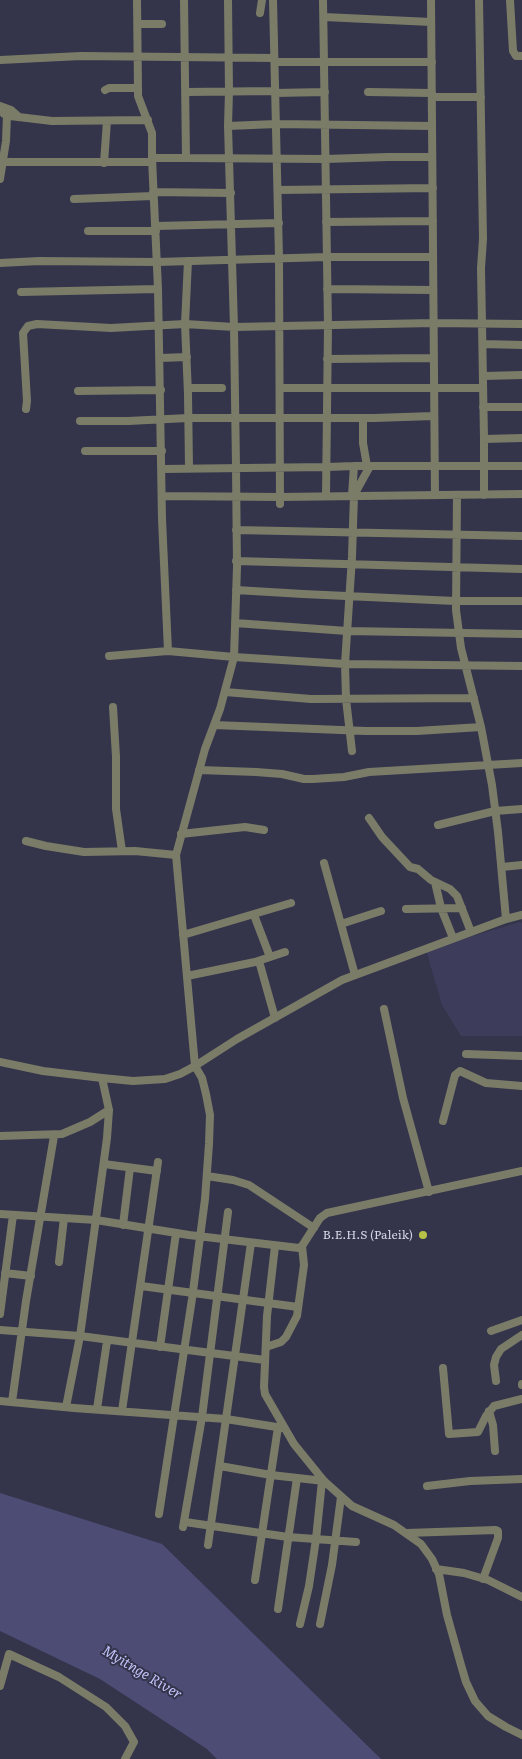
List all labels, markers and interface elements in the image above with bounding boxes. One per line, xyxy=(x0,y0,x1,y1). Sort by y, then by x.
place label: B.E.H.S (Paleik) xyxy=(323,1228,413,1242)
marker: B.E.H.S (Paleik) xyxy=(417,1229,429,1241)
water label: Myitnge River xyxy=(99,1643,185,1703)

